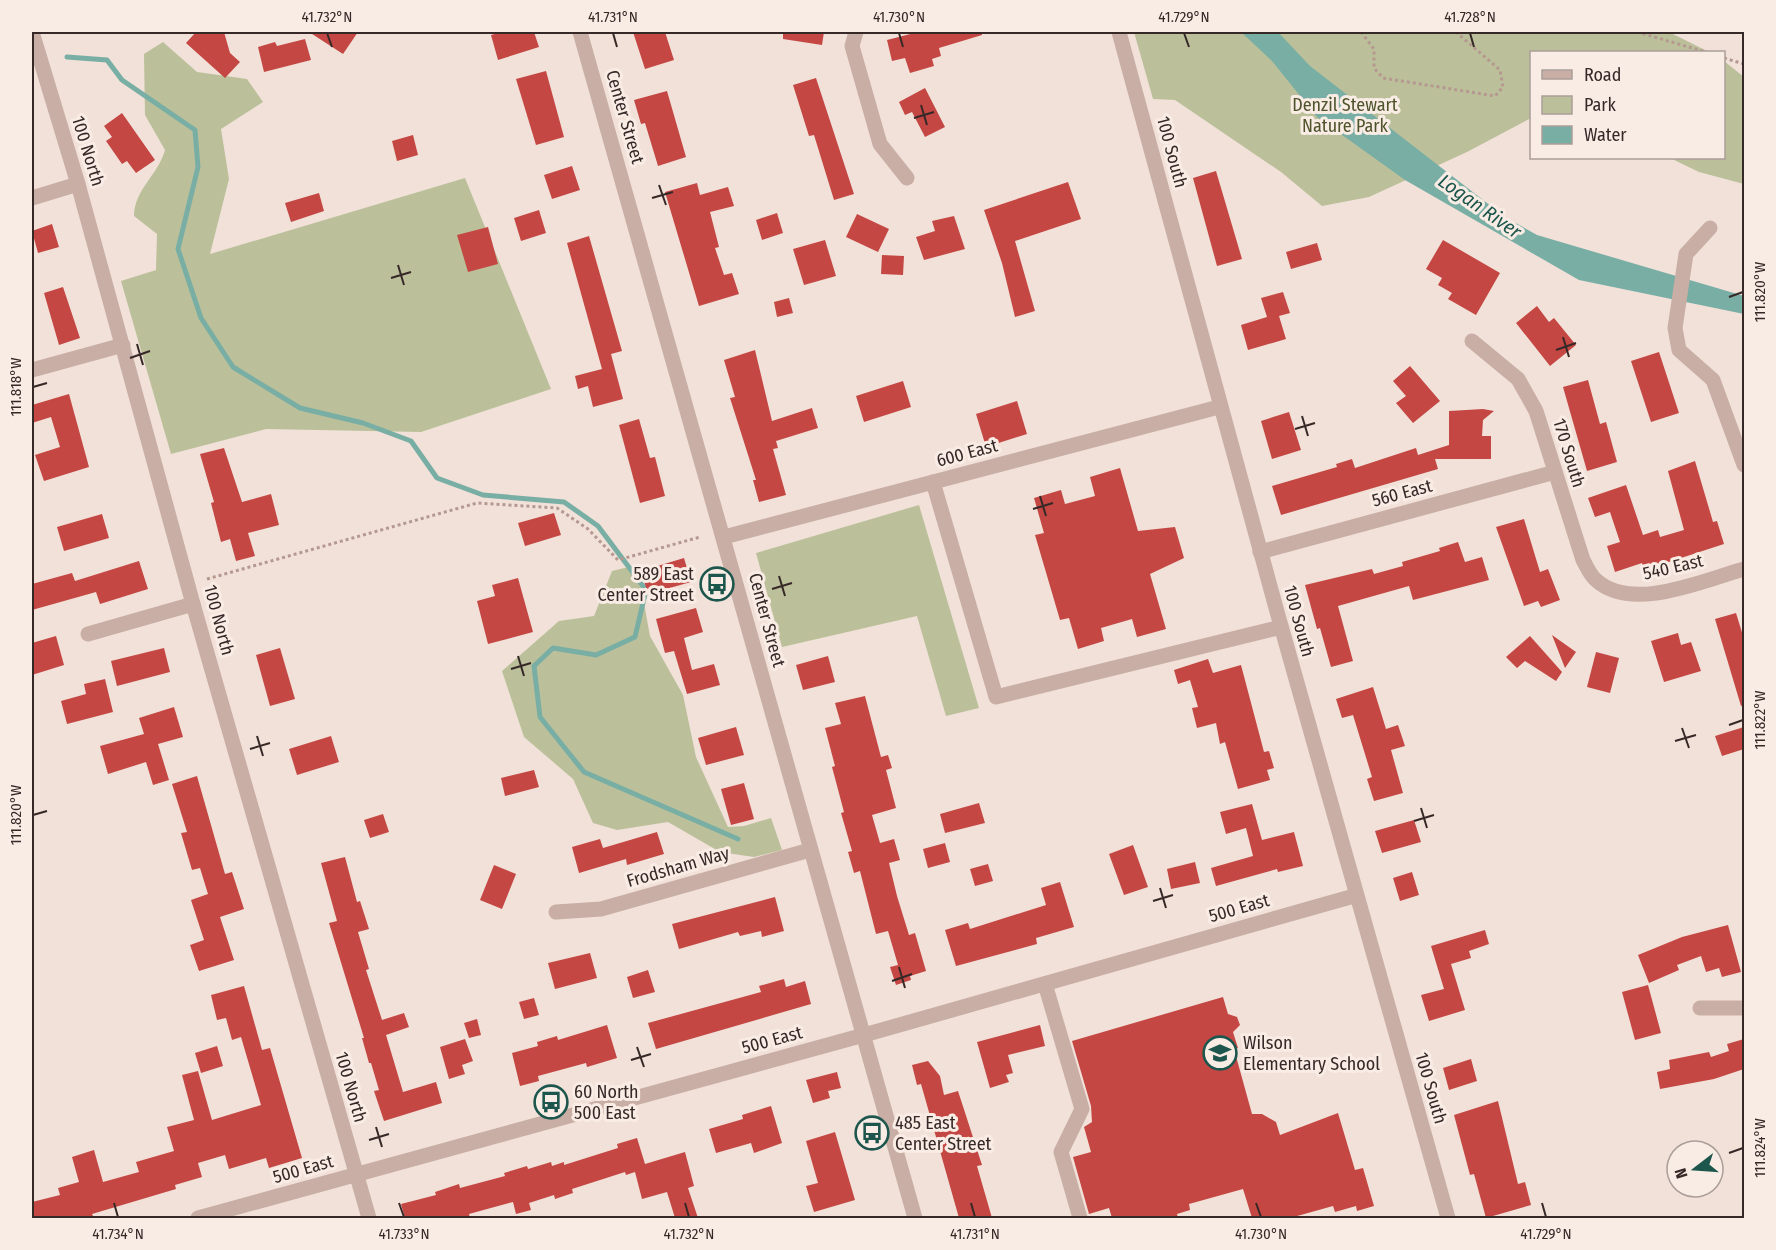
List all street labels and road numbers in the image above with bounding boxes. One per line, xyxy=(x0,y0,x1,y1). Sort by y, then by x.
street label: Center Street xyxy=(601,68,649,166)
street label: 100 North xyxy=(67,113,109,189)
street label: 100 South xyxy=(1152,114,1192,190)
street label: 170 South xyxy=(1548,416,1590,490)
street label: 600 East xyxy=(934,434,1000,472)
street label: 560 East xyxy=(1370,474,1435,512)
street label: 540 East xyxy=(1641,549,1705,585)
street label: Center Street xyxy=(744,571,790,670)
street label: 100 North xyxy=(199,582,239,658)
street label: 100 South xyxy=(1279,583,1319,659)
street label: Frodsham Way xyxy=(624,842,732,892)
street label: 500 East xyxy=(1206,889,1272,927)
street label: 500 East xyxy=(739,1021,805,1059)
street label: 100 North xyxy=(330,1049,372,1125)
street label: 100 South xyxy=(1410,1050,1452,1126)
street label: 500 East xyxy=(270,1150,336,1188)

